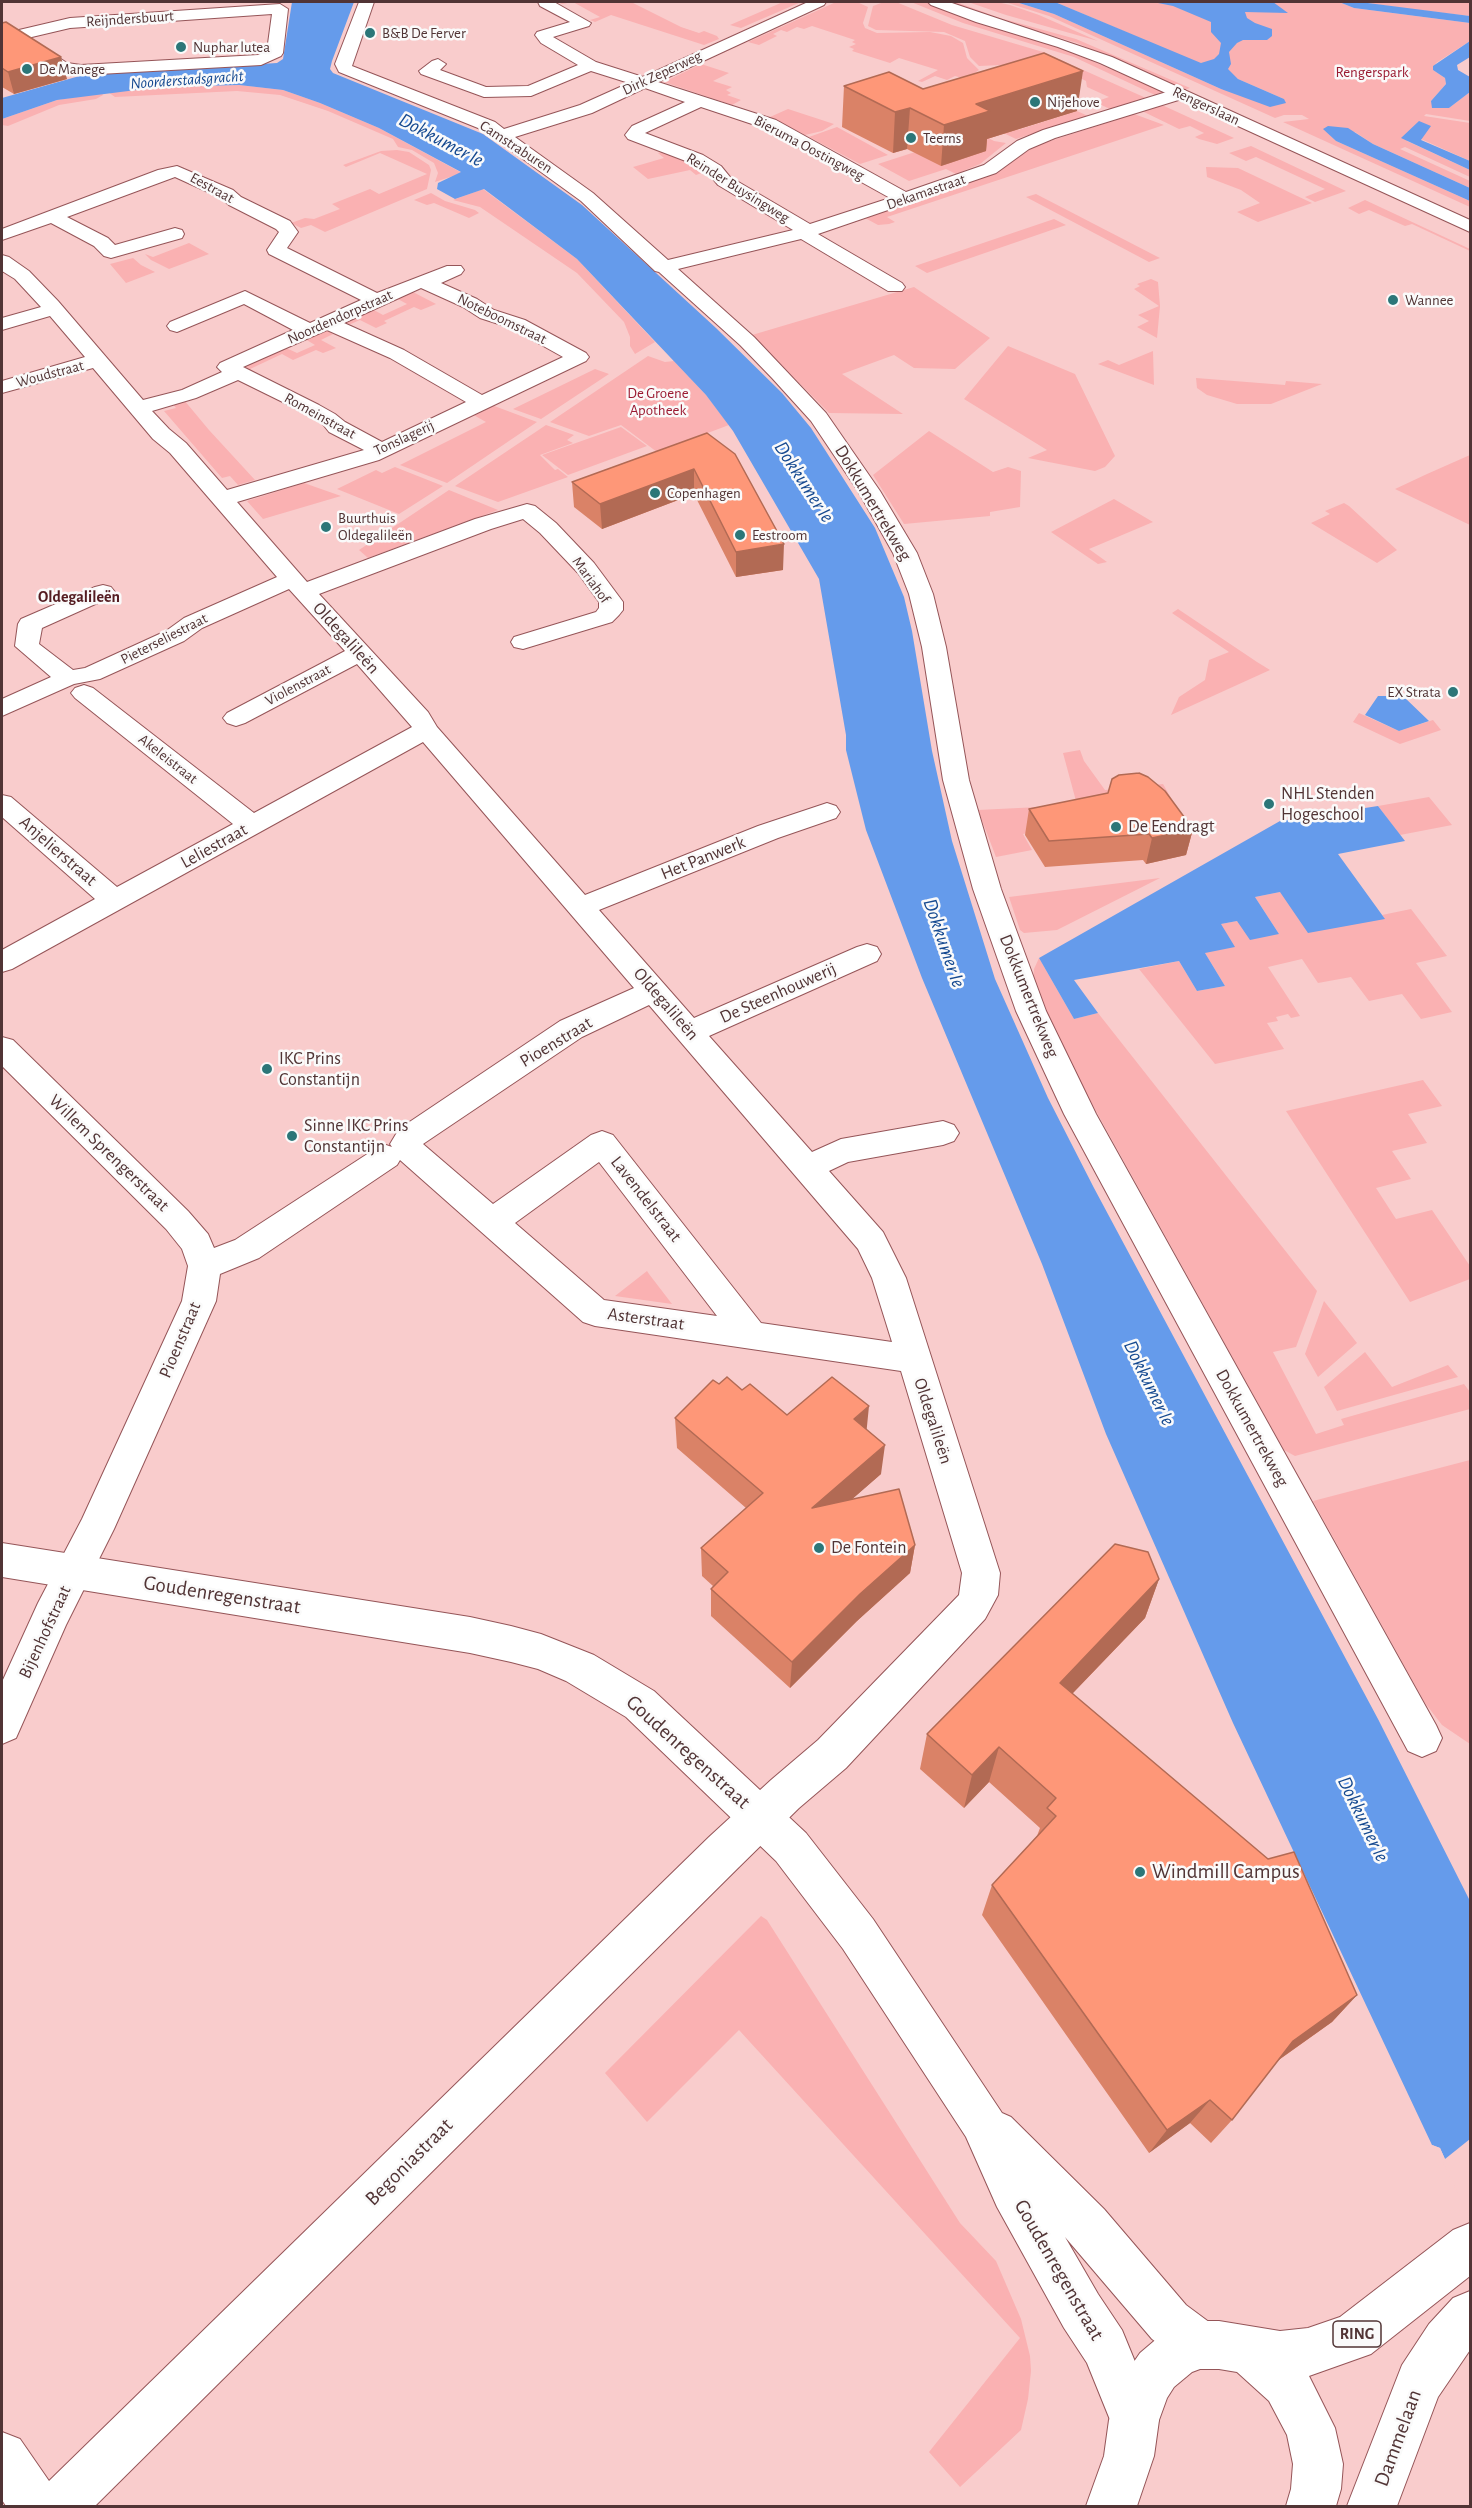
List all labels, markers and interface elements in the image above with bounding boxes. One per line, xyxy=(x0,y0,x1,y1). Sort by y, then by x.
street label: Reijndersbuurt xyxy=(86,7,174,31)
place label: B&B De Ferver xyxy=(382,24,466,42)
marker: B&B De Ferver xyxy=(363,26,377,40)
place label: Nuphar lutea xyxy=(193,38,270,56)
marker: Nuphar lutea xyxy=(174,40,188,54)
street label: Dirk Zeperweg xyxy=(619,47,705,99)
place label: De Manege xyxy=(39,60,105,78)
marker: De Manege xyxy=(20,62,34,76)
park label: Rengerspark xyxy=(1335,63,1409,81)
water label: Noorderstadsgracht xyxy=(130,66,244,94)
street label: Rengerslaan xyxy=(1169,83,1243,129)
place label: Nijehove xyxy=(1047,93,1100,111)
marker: Nijehove xyxy=(1028,95,1042,109)
water label: Dokkumer Ie xyxy=(395,108,487,172)
street label: Bieruma Oostingweg xyxy=(751,111,867,185)
street label: Camstraburen xyxy=(476,117,556,177)
place label: Teerns xyxy=(923,129,961,147)
marker: Teerns xyxy=(904,131,918,145)
street label: Reinder Buysingweg xyxy=(683,149,793,227)
street label: Eestraat xyxy=(187,169,237,207)
street label: Dekamastraat xyxy=(884,170,968,214)
street label: Noordendorpstraat xyxy=(285,286,395,348)
street label: Noteboomstraat xyxy=(455,290,549,348)
place label: Wannee xyxy=(1405,291,1454,309)
marker: Wannee xyxy=(1386,293,1400,307)
street label: Woudstraat xyxy=(14,356,86,392)
park label: De Groene Apotheek xyxy=(627,384,689,419)
street label: Romeinstraat xyxy=(281,389,359,443)
street label: Tonslagerij xyxy=(371,416,437,460)
water label: Dokkumer Ie xyxy=(769,437,839,527)
street label: Dokkumertrekweg xyxy=(830,441,916,565)
place label: Copenhagen xyxy=(667,484,741,502)
marker: Copenhagen xyxy=(648,486,662,500)
place label: Buurthuis Oldegalileën xyxy=(338,509,412,544)
marker: Buurthuis Oldegalileën xyxy=(319,520,333,534)
place label: Eestroom xyxy=(752,526,807,544)
marker: Eestroom xyxy=(733,528,747,542)
street label: Mariahof xyxy=(568,553,614,607)
district label: Oldegalileën xyxy=(38,587,120,607)
street label: Oldegalileën xyxy=(308,598,384,678)
street label: Pieterseliestraat xyxy=(118,609,210,669)
street label: Violenstraat xyxy=(262,660,334,710)
place label: EX Strata xyxy=(1387,683,1441,701)
marker: EX Strata xyxy=(1446,685,1460,699)
street label: Akeleistraat xyxy=(135,730,201,788)
place label: NHL Stenden Hogeschool xyxy=(1281,783,1375,826)
marker: NHL Stenden Hogeschool xyxy=(1262,797,1276,811)
street label: Anjelierstraat xyxy=(15,811,101,891)
place label: De Eendragt xyxy=(1128,816,1214,838)
street label: Leliestraat xyxy=(177,819,251,873)
marker: De Eendragt xyxy=(1109,820,1123,834)
street label: Het Panwerk xyxy=(658,831,748,885)
water label: Dokkumer Ie xyxy=(918,895,970,991)
street label: Dokkumertrekweg xyxy=(994,931,1064,1061)
street label: De Steenhouwerij xyxy=(716,958,840,1028)
street label: Oldegalileën xyxy=(629,963,703,1045)
street label: Pioenstraat xyxy=(516,1012,596,1072)
place label: IKC Prins Constantijn xyxy=(279,1048,360,1090)
marker: IKC Prins Constantijn xyxy=(260,1062,274,1076)
street label: Willem Sprengerstraat xyxy=(44,1090,174,1216)
place label: Sinne IKC Prins Constantijn xyxy=(304,1115,408,1158)
marker: Sinne IKC Prins Constantijn xyxy=(285,1129,299,1143)
street label: Lavendelstraat xyxy=(606,1152,686,1246)
street label: Pioenstraat xyxy=(154,1299,206,1381)
street label: Asterstraat xyxy=(606,1303,686,1335)
water label: Dokkumer Ie xyxy=(1118,1336,1180,1430)
street label: Dokkumertrekweg xyxy=(1211,1365,1293,1491)
street label: Oldegalileën xyxy=(909,1375,957,1467)
place label: De Fontein xyxy=(831,1537,906,1559)
marker: De Fontein xyxy=(812,1541,826,1555)
street label: Goudenregenstraat xyxy=(142,1570,302,1620)
street label: Bijenhofstraat xyxy=(14,1582,76,1682)
street label: Goudenregenstraat xyxy=(621,1690,755,1814)
water label: Dokkumer Ie xyxy=(1332,1772,1394,1866)
place label: Windmill Campus xyxy=(1152,1859,1300,1885)
marker: Windmill Campus xyxy=(1133,1865,1147,1879)
street label: Begoniastraat xyxy=(360,2113,458,2211)
street label: Goudenregenstraat xyxy=(1008,2195,1110,2345)
road number: RING xyxy=(1333,2321,1381,2347)
street label: Dammelaan xyxy=(1369,2386,1427,2490)

